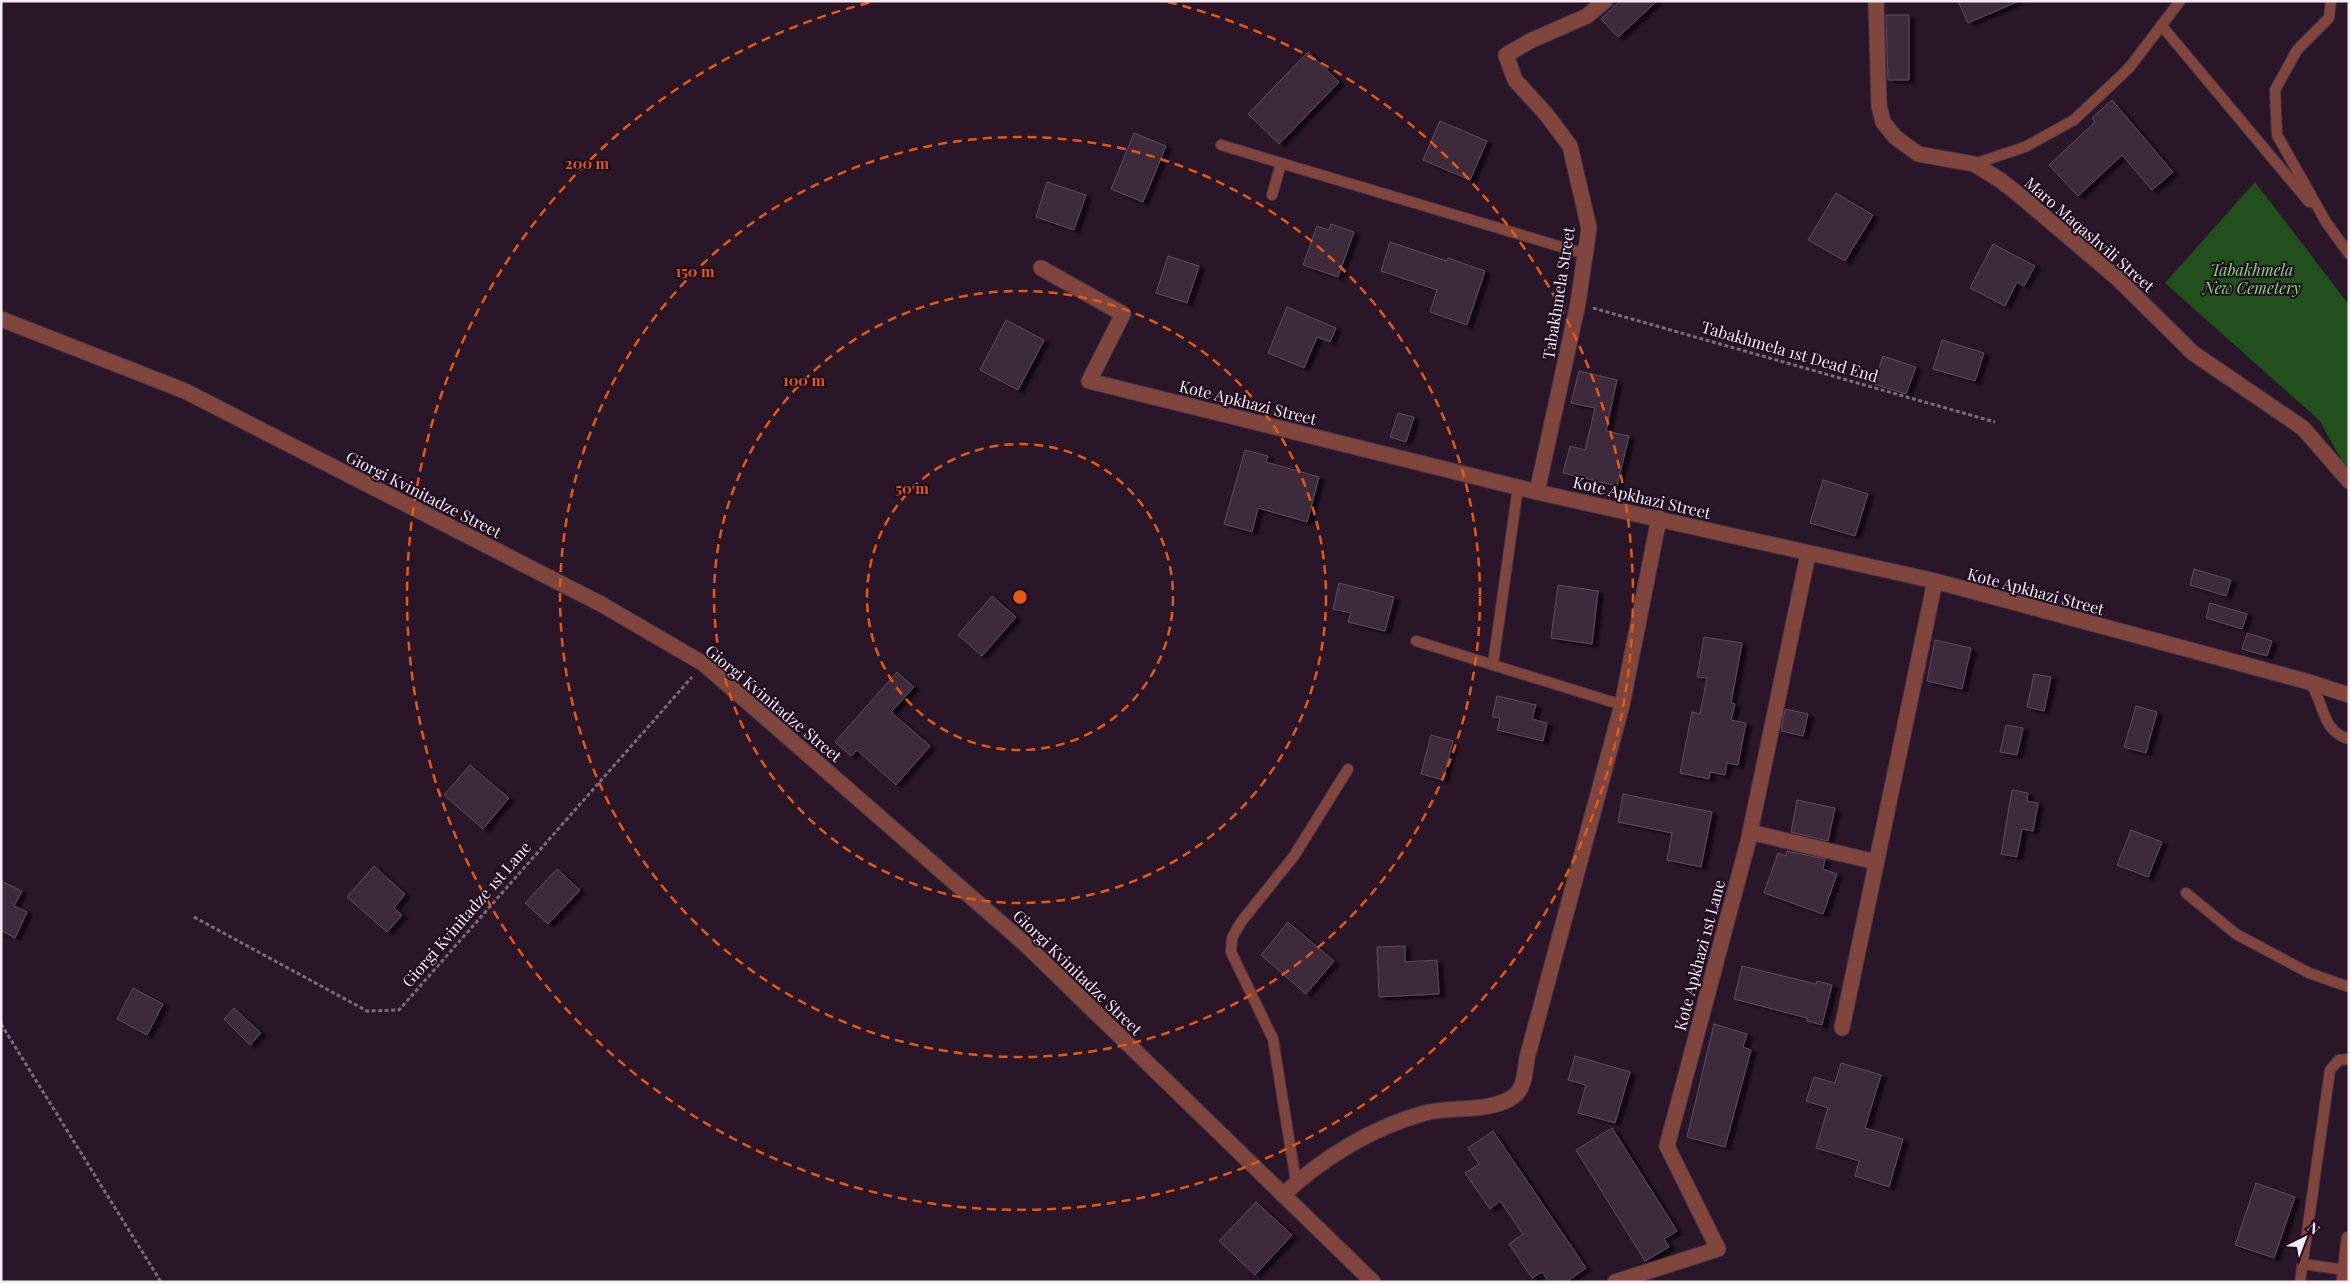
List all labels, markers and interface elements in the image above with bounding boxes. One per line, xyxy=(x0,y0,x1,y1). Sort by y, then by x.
text: 200 m xyxy=(565,153,610,173)
street label: Maro Maqashvili Street xyxy=(2021,172,2160,296)
street label: Tabakhmela Street xyxy=(1537,225,1579,361)
park label: Tabakhmela New Cemetery xyxy=(2201,259,2301,298)
text: 150 m xyxy=(675,261,715,281)
street label: Tabakhmela 1st Dead End xyxy=(1699,316,1881,386)
text: 100 m xyxy=(783,370,826,390)
street label: Kote Apkhazi Street xyxy=(1177,375,1319,429)
street label: Giorgi Kvinitadze Street xyxy=(343,446,506,542)
street label: Kote Apkhazi Street xyxy=(1571,471,1713,523)
text: 50 m xyxy=(895,478,929,498)
street label: Kote Apkhazi Street xyxy=(1965,563,2107,619)
centre of rings xyxy=(1011,588,1029,606)
street label: Giorgi Kvinitadze Street xyxy=(701,640,847,766)
street label: Giorgi Kvinitadze 1st Lane xyxy=(397,837,535,991)
street label: Kote Apkhazi 1st Lane xyxy=(1669,877,1729,1033)
street label: Giorgi Kvinitadze Street xyxy=(1009,905,1147,1039)
north arrow xyxy=(2280,1213,2330,1263)
text: N xyxy=(2304,1218,2324,1238)

